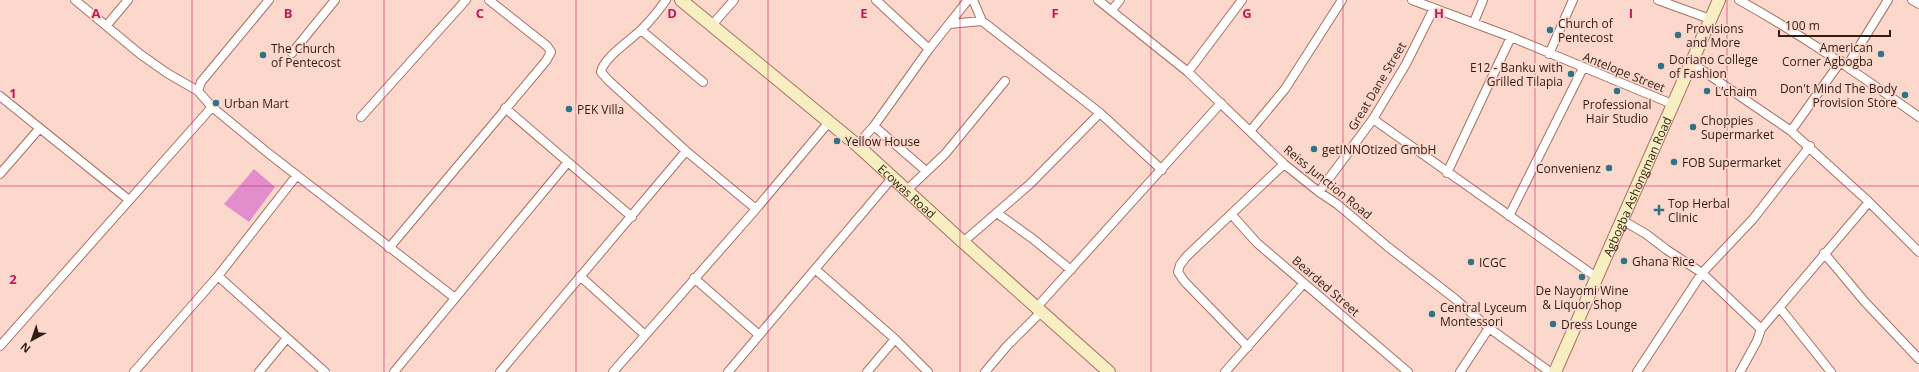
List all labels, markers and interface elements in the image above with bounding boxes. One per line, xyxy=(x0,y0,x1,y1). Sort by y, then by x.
text: A xyxy=(92,4,101,22)
text: B xyxy=(284,4,293,22)
text: C xyxy=(476,4,484,22)
text: D xyxy=(667,4,677,22)
text: E xyxy=(860,4,868,22)
text: F xyxy=(1051,4,1059,22)
text: G xyxy=(1242,4,1252,22)
text: H xyxy=(1434,4,1444,22)
text: I xyxy=(1629,4,1633,22)
scale bar xyxy=(1779,12,1890,38)
place label: Church of Pentecost xyxy=(1558,15,1614,46)
text: 100 m xyxy=(1785,17,1820,34)
place label: Provisions and More xyxy=(1686,20,1744,51)
marker: Church of Pentecost xyxy=(1545,25,1555,35)
marker: Provisions and More xyxy=(1673,30,1683,40)
street label: Great Dane Street xyxy=(1344,39,1410,133)
place label: American Corner Agbogba xyxy=(1782,39,1873,70)
place label: The Church of Pentecost xyxy=(271,40,341,71)
street label: Antelope Street xyxy=(1581,48,1667,96)
marker: American Corner Agbogba xyxy=(1876,49,1886,59)
marker: The Church of Pentecost xyxy=(258,50,268,60)
place label: Doriano College of Fashion xyxy=(1669,51,1758,82)
place label: E12 - Banku with Grilled Tilapia xyxy=(1470,59,1563,90)
marker: Doriano College of Fashion xyxy=(1656,61,1666,71)
marker: E12 - Banku with Grilled Tilapia xyxy=(1566,69,1576,79)
place label: Don't Mind The Body Provision Store xyxy=(1780,80,1898,111)
place label: L’chaim xyxy=(1715,83,1757,100)
text: 1 xyxy=(9,84,17,102)
marker: Professional Hair Studio xyxy=(1612,86,1622,96)
marker: L’chaim xyxy=(1702,86,1712,96)
marker: Don't Mind The Body Provision Store xyxy=(1900,90,1910,100)
place label: Urban Mart xyxy=(224,95,289,112)
place label: Professional Hair Studio xyxy=(1583,96,1651,127)
marker: Urban Mart xyxy=(211,98,221,108)
place label: PEK Villa xyxy=(577,101,624,118)
marker: PEK Villa xyxy=(564,104,574,114)
place label: Choppies Supermarket xyxy=(1701,112,1774,143)
street label: Agbogba Ashongman Road xyxy=(1599,114,1675,259)
marker: Choppies Supermarket xyxy=(1688,122,1698,132)
place label: Yellow House xyxy=(845,133,920,150)
marker: Yellow House xyxy=(832,136,842,146)
street label: Reiss Junction Road xyxy=(1280,141,1376,223)
place label: getINNOtized GmbH xyxy=(1322,141,1436,158)
marker: getINNOtized GmbH xyxy=(1309,144,1319,154)
place label: FOB Supermarket xyxy=(1682,154,1781,171)
marker: FOB Supermarket xyxy=(1669,157,1679,167)
street label: Ecowas Road xyxy=(874,160,940,222)
place label: Convenienz xyxy=(1536,160,1601,177)
marker: Convenienz xyxy=(1604,163,1614,173)
place label: Top Herbal Clinic xyxy=(1668,195,1730,226)
marker: Top Herbal Clinic xyxy=(1653,204,1665,216)
street label: Bearded Street xyxy=(1289,252,1363,320)
place label: Ghana Rice xyxy=(1632,253,1695,270)
place label: ICGC xyxy=(1479,254,1507,271)
marker: Ghana Rice xyxy=(1619,256,1629,266)
marker: ICGC xyxy=(1466,257,1476,267)
text: 2 xyxy=(9,270,17,288)
marker: De Nayomi Wine & Liquor Shop xyxy=(1577,272,1587,282)
place label: De Nayomi Wine & Liquor Shop xyxy=(1536,282,1629,313)
place label: Central Lyceum Montessori xyxy=(1440,299,1527,330)
marker: Central Lyceum Montessori xyxy=(1427,309,1437,319)
place label: Dress Lounge xyxy=(1561,316,1638,333)
marker: Dress Lounge xyxy=(1548,319,1558,329)
north arrow xyxy=(12,320,52,360)
text: N xyxy=(17,339,34,357)

